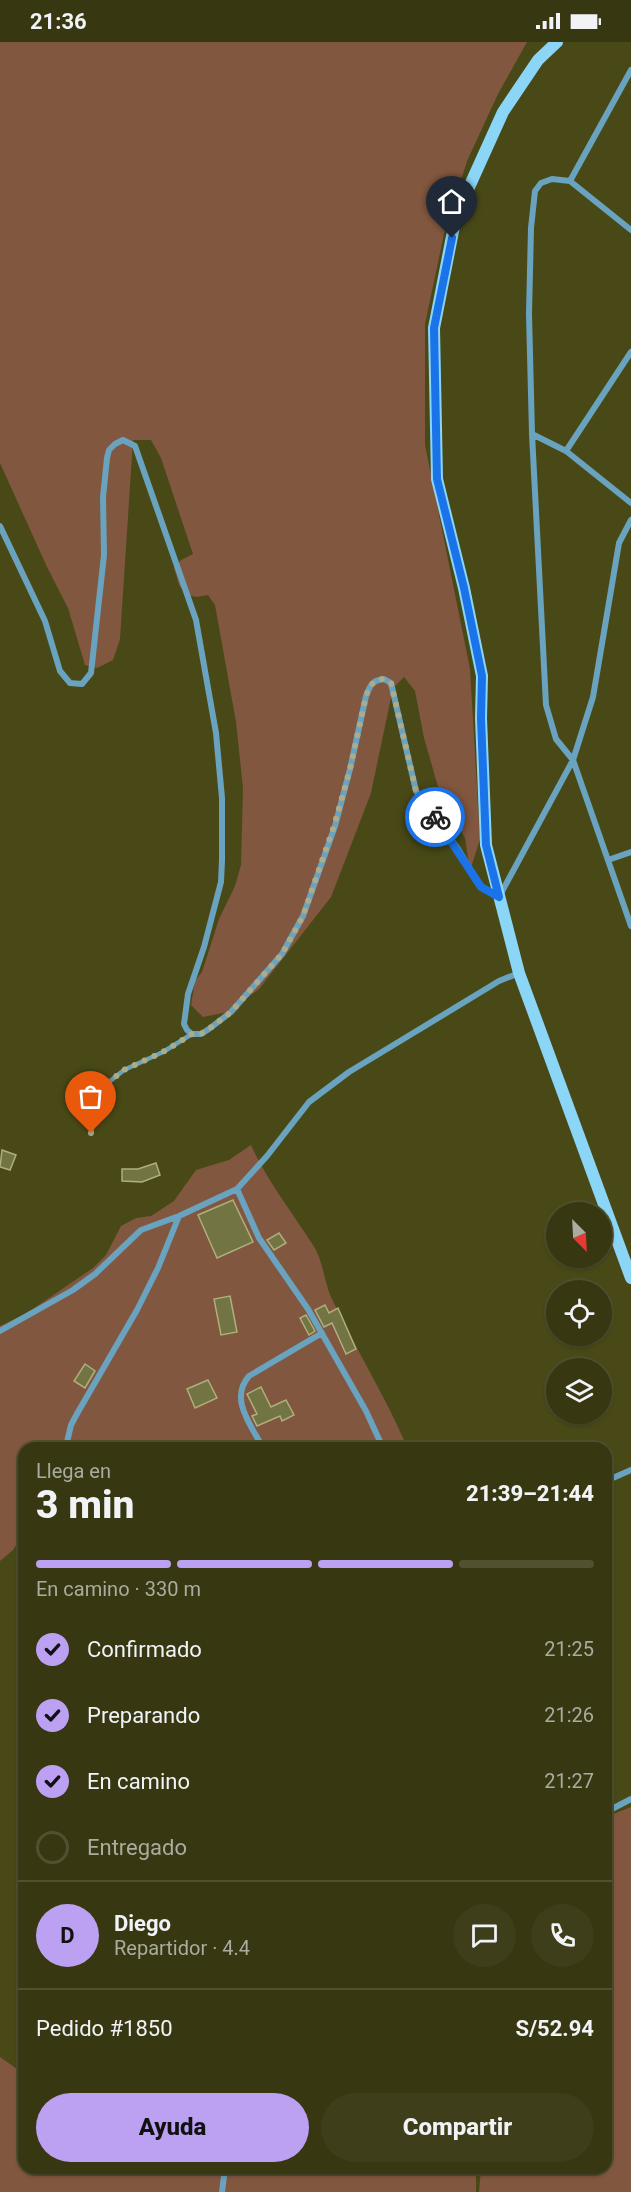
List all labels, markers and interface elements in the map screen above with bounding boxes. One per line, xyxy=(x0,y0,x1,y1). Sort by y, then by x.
text: 21:36 xyxy=(30,9,87,34)
pin xyxy=(426,176,477,238)
icon: home xyxy=(435,185,468,218)
courier xyxy=(405,787,465,847)
icon: bike xyxy=(419,801,452,834)
pin xyxy=(65,1071,116,1133)
icon: bag xyxy=(74,1080,107,1113)
north arrow xyxy=(546,1202,612,1268)
map controls xyxy=(546,1202,612,1424)
button: locate xyxy=(546,1280,612,1346)
button: layers xyxy=(546,1358,612,1424)
text: Llega en xyxy=(36,1459,111,1483)
text: 21:39–21:44 xyxy=(466,1481,594,1506)
text: 3 min xyxy=(36,1482,134,1528)
text: En camino · 330 m xyxy=(36,1577,201,1601)
icon: check xyxy=(36,1633,69,1666)
text: Confirmado xyxy=(87,1637,202,1662)
text: 21:25 xyxy=(544,1637,594,1661)
icon: check xyxy=(36,1699,69,1732)
text: Preparando xyxy=(87,1703,200,1728)
text: 21:26 xyxy=(544,1703,594,1727)
icon: check xyxy=(36,1765,69,1798)
text: En camino xyxy=(87,1769,190,1794)
text: 21:27 xyxy=(544,1769,594,1793)
text: Entregado xyxy=(87,1835,187,1860)
button: chat xyxy=(453,1904,516,1967)
button: phone xyxy=(531,1904,594,1967)
text: Diego xyxy=(114,1911,171,1936)
text: D xyxy=(60,1923,75,1948)
text: Repartidor · 4.4 xyxy=(114,1936,250,1960)
text: Pedido #1850 xyxy=(36,2016,173,2041)
text: S/52.94 xyxy=(515,2016,594,2041)
button: Ayuda xyxy=(36,2093,309,2162)
button: Compartir xyxy=(321,2093,594,2162)

